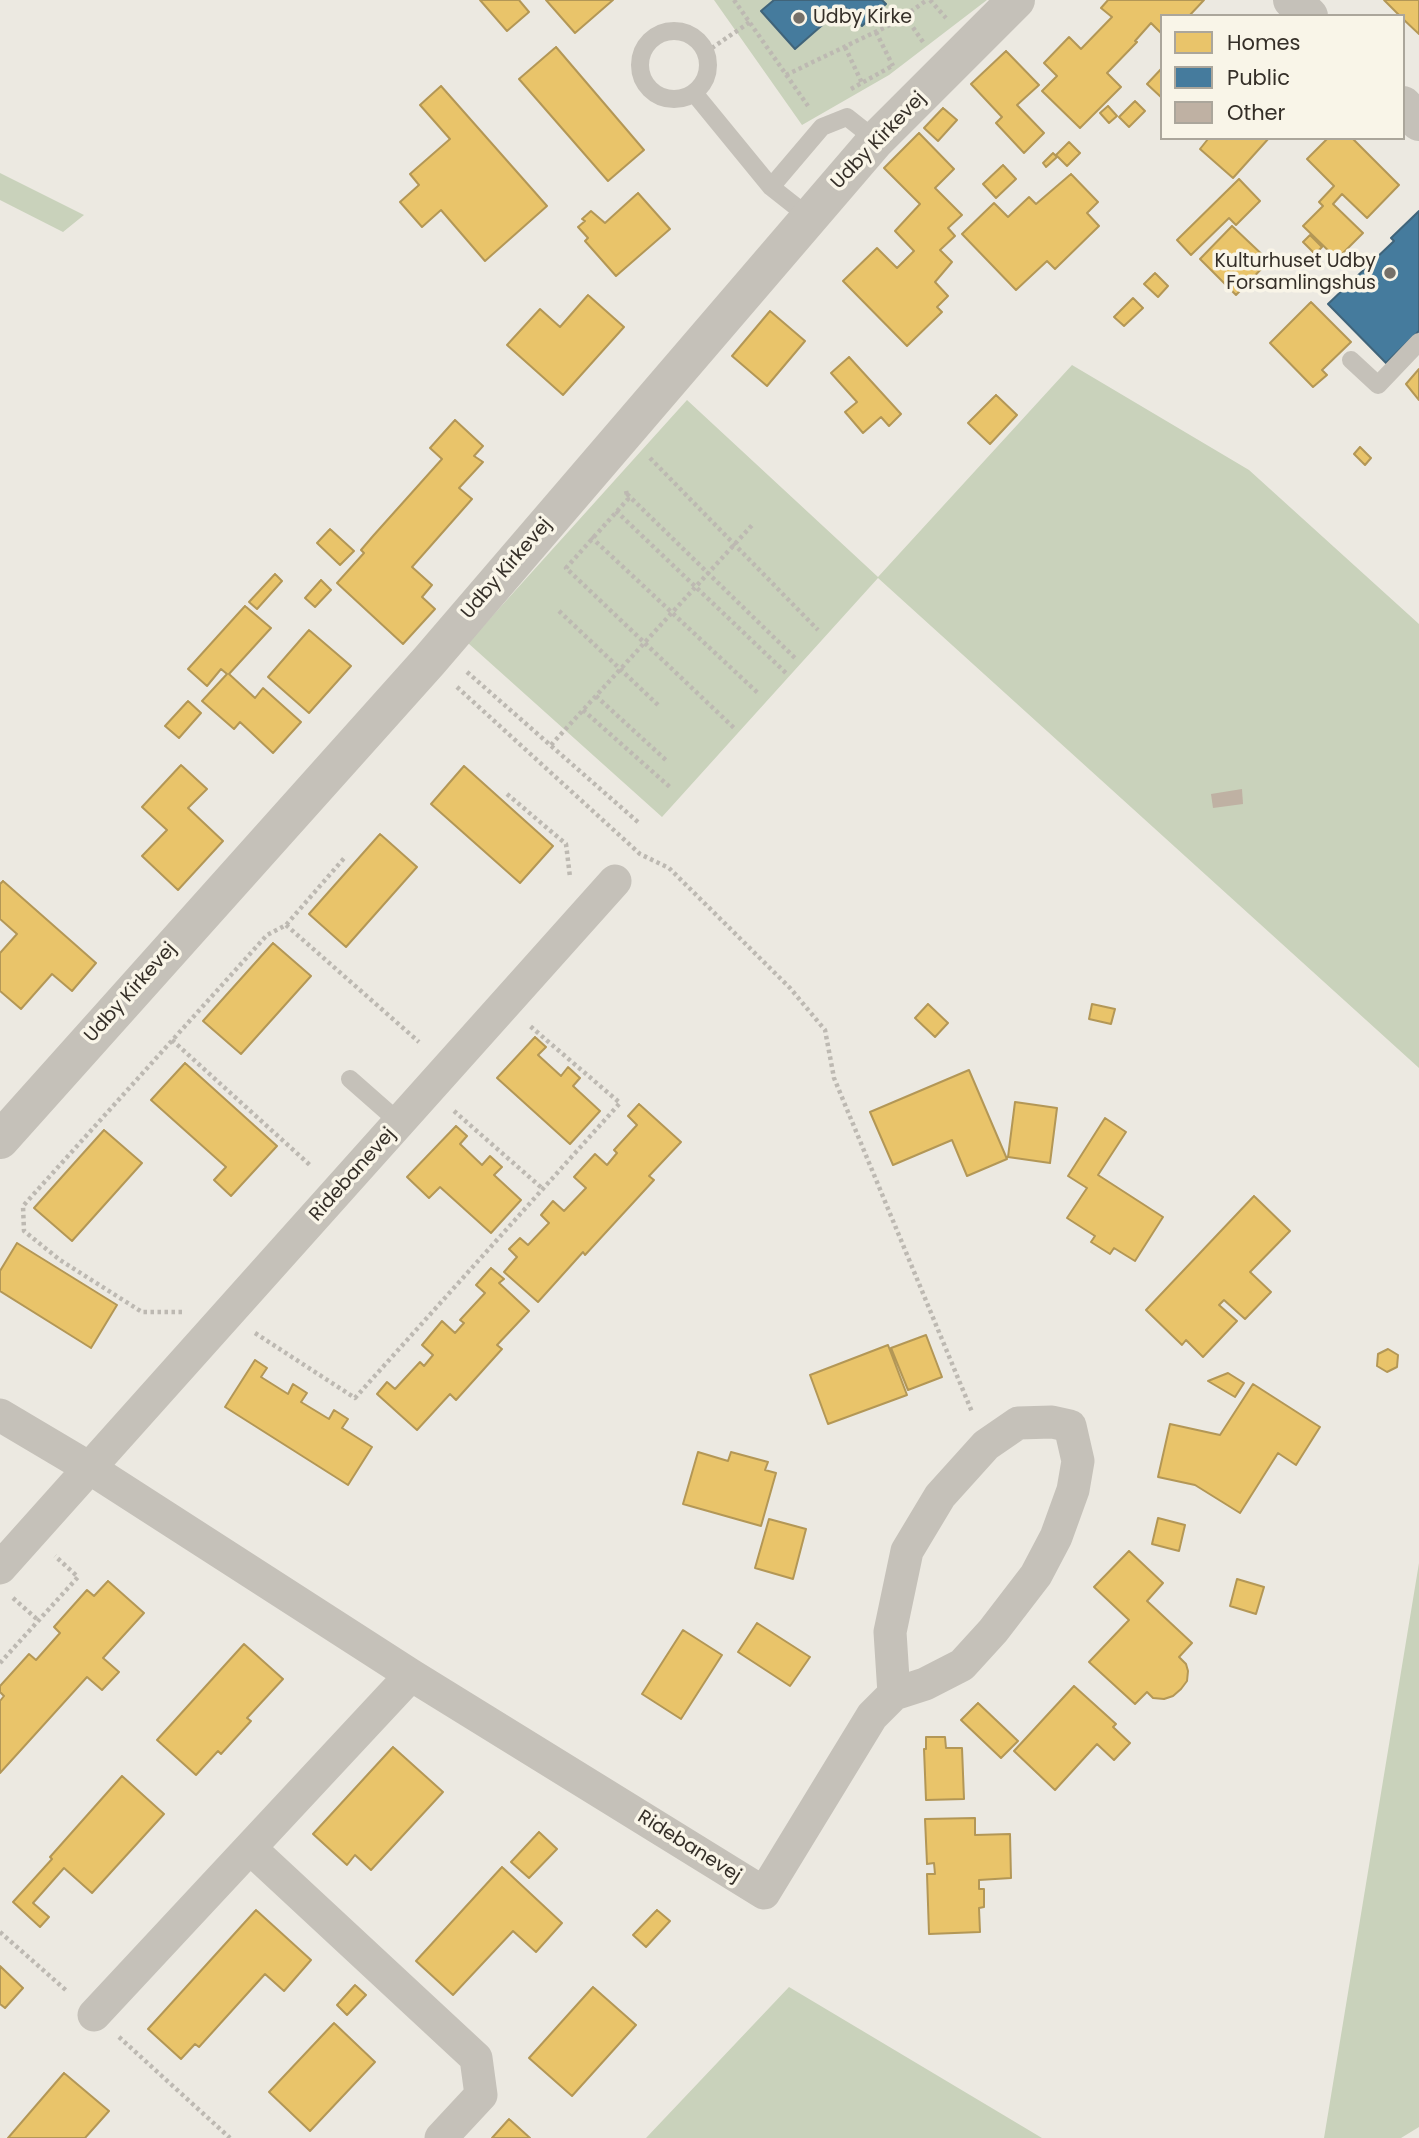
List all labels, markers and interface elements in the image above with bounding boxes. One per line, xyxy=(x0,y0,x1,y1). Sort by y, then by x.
place label: Udby Kirke xyxy=(813,7,912,29)
marker: Udby Kirke xyxy=(791,10,807,26)
legend xyxy=(1160,14,1405,140)
text: Homes xyxy=(1227,28,1301,57)
text: Public xyxy=(1227,63,1290,92)
street label: Udby Kirkevej xyxy=(827,88,931,194)
text: Other xyxy=(1227,98,1285,127)
place label: Kulturhuset Udby Forsamlingshus xyxy=(1214,251,1376,295)
marker: Kulturhuset Udby Forsamlingshus xyxy=(1382,265,1398,281)
street label: Udby Kirkevej xyxy=(457,514,557,624)
street label: Udby Kirkevej xyxy=(80,939,182,1047)
street label: Ridebanevej xyxy=(305,1124,401,1226)
street label: Ridebanevej xyxy=(633,1806,745,1888)

